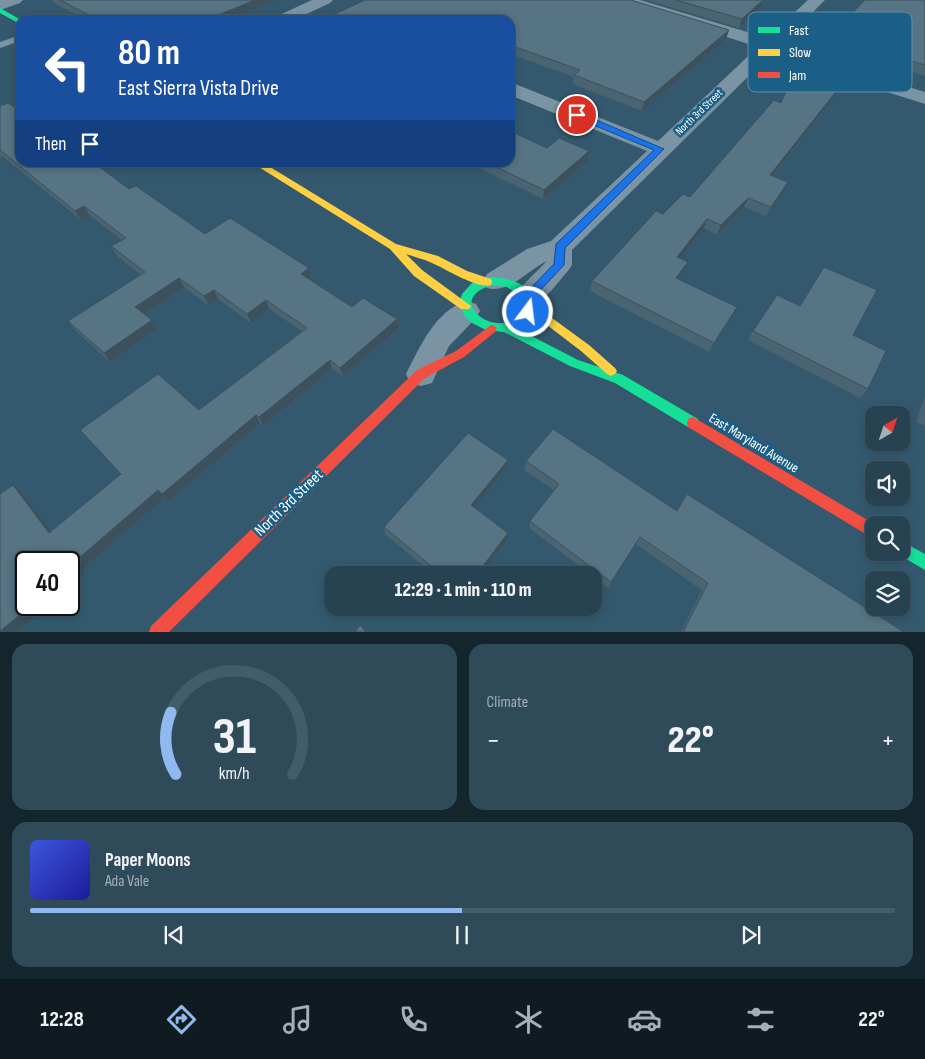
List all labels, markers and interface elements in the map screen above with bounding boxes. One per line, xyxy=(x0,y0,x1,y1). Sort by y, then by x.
legend xyxy=(748,12,912,92)
text: Fast xyxy=(789,22,809,39)
text: 80 m xyxy=(118,32,180,75)
icon: left xyxy=(35,35,100,100)
text: Slow xyxy=(789,44,811,61)
text: Jam xyxy=(788,67,806,84)
text: East Sierra Vista Drive xyxy=(118,75,279,102)
street label: North 3rd Street xyxy=(673,86,726,138)
pin xyxy=(556,94,598,136)
icon: arrive xyxy=(563,101,591,129)
icon: arrive xyxy=(76,130,104,158)
text: Then xyxy=(35,133,66,156)
position arrow xyxy=(501,285,553,337)
north arrow xyxy=(865,406,910,451)
map controls xyxy=(865,406,910,616)
street label: East Maryland Avenue xyxy=(706,409,802,477)
button: sound xyxy=(865,461,910,506)
street label: North 3rd Street xyxy=(251,466,327,540)
button: search xyxy=(865,516,910,561)
speed limit sign: 40 xyxy=(15,551,80,616)
button: layers xyxy=(865,571,910,616)
text: 12:29 · 1 min · 110 m xyxy=(394,579,532,602)
text: Climate xyxy=(487,693,528,712)
text: 31 xyxy=(212,706,256,769)
text: 22° xyxy=(668,718,714,763)
text: − xyxy=(487,724,500,757)
text: + xyxy=(881,724,895,757)
text: km/h xyxy=(219,763,250,784)
text: Paper Moons xyxy=(105,849,191,872)
text: Ada Vale xyxy=(105,872,149,891)
icon: previous xyxy=(160,921,188,949)
icon: pause xyxy=(448,921,476,949)
icon: next xyxy=(737,921,765,949)
icon: directions xyxy=(164,1002,199,1037)
icon: music xyxy=(280,1002,315,1037)
icon: phone xyxy=(396,1002,431,1037)
icon: climate xyxy=(511,1002,546,1037)
icon: car xyxy=(627,1002,662,1037)
icon: filters xyxy=(743,1002,778,1037)
text: 12:28 xyxy=(40,1006,84,1033)
text: 22° xyxy=(858,1006,885,1033)

